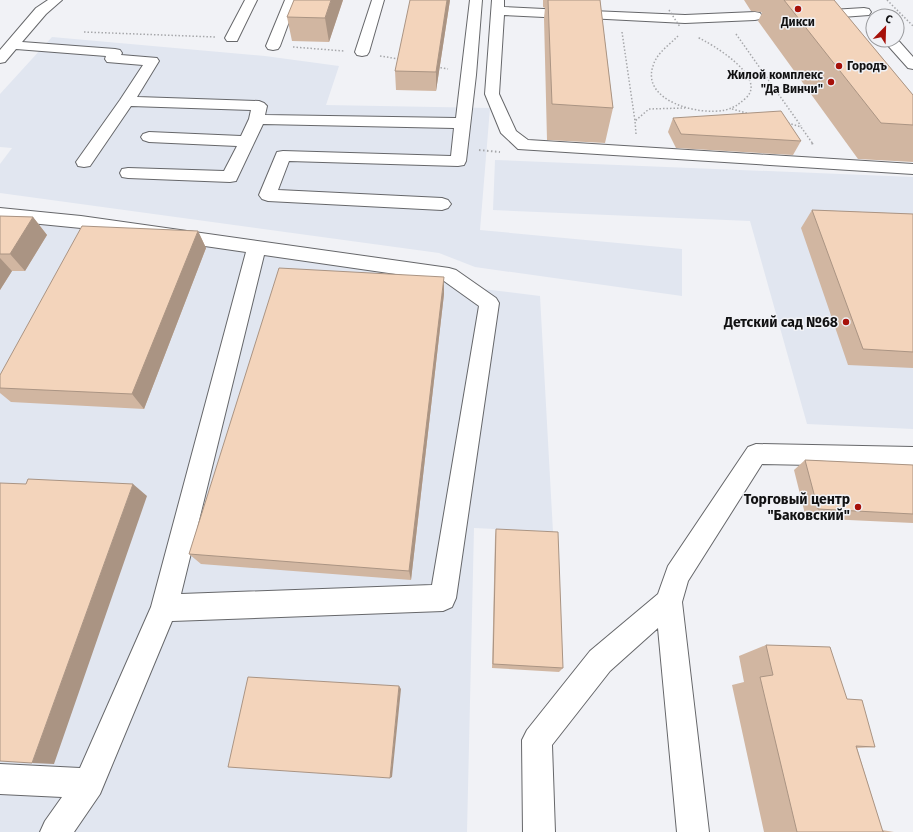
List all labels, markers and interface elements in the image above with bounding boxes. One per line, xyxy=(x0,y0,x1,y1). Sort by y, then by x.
marker: Дикси xyxy=(793,4,803,14)
north arrow xyxy=(865,8,905,48)
text: С xyxy=(883,12,895,27)
place label: Дикси xyxy=(780,15,815,29)
place label: Городъ xyxy=(847,59,887,73)
marker: Городъ xyxy=(834,61,844,71)
place label: Жилой комплекс "Да Винчи" xyxy=(726,68,823,96)
marker: Жилой комплекс "Да Винчи" xyxy=(826,77,836,87)
place label: Детский сад №68 xyxy=(723,314,838,331)
marker: Детский сад №68 xyxy=(841,317,851,327)
place label: Торговый центр "Баковский" xyxy=(744,491,850,524)
marker: Торговый центр "Баковский" xyxy=(853,502,863,512)

